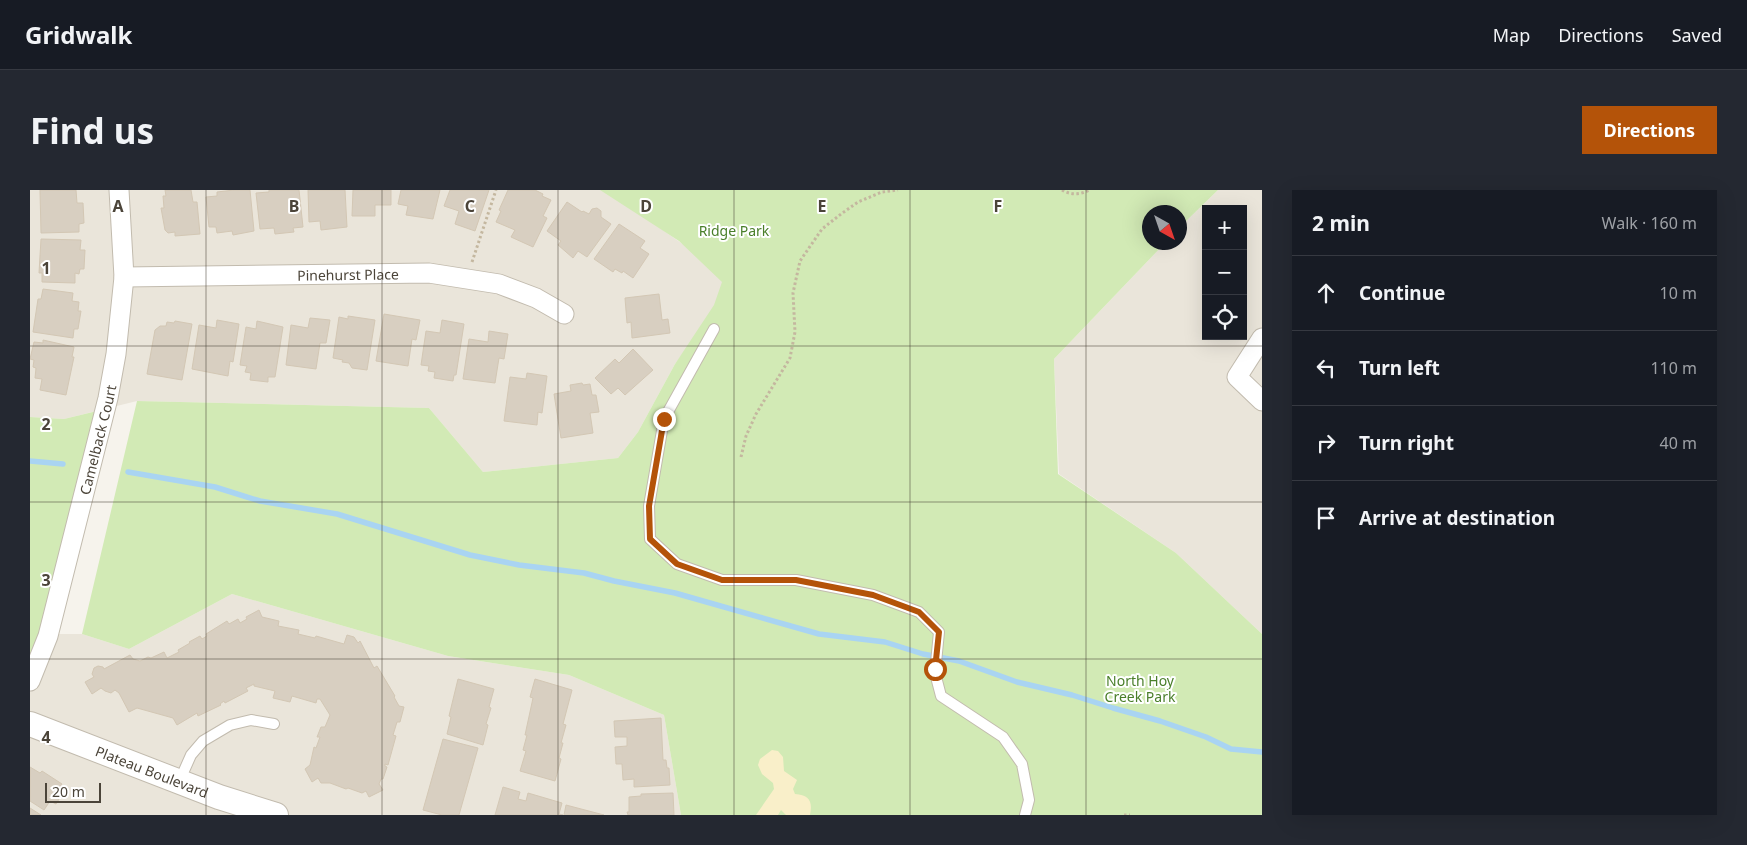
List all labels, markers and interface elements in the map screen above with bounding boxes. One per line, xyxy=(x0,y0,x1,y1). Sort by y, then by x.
text: Gridwalk xyxy=(25,18,132,51)
text: Map xyxy=(1493,23,1530,47)
text: Directions xyxy=(1558,23,1644,47)
text: Saved xyxy=(1672,23,1722,47)
button: Directions xyxy=(1582,106,1717,154)
text: Find us xyxy=(30,107,154,154)
text: A xyxy=(112,195,124,217)
text: B xyxy=(289,195,299,217)
text: C xyxy=(465,195,475,217)
text: D xyxy=(640,195,652,217)
text: E xyxy=(818,195,827,217)
text: F xyxy=(994,195,1002,217)
north arrow xyxy=(1142,205,1187,250)
map controls xyxy=(1202,205,1247,340)
button: + xyxy=(1202,205,1247,250)
text: 2 min xyxy=(1312,209,1370,237)
text: Walk · 160 m xyxy=(1602,212,1697,234)
park label: Ridge Park xyxy=(699,221,770,240)
button: − xyxy=(1202,250,1247,295)
text: 1 xyxy=(41,257,51,279)
street label: Pinehurst Place xyxy=(297,264,399,284)
icon: ahead xyxy=(1312,279,1340,307)
text: Continue xyxy=(1359,280,1445,306)
text: 10 m xyxy=(1660,282,1697,304)
button: locate xyxy=(1202,295,1247,340)
icon: left xyxy=(1312,354,1340,382)
text: Turn left xyxy=(1359,355,1440,381)
text: 110 m xyxy=(1650,357,1697,379)
street label: Camelback Court xyxy=(75,383,120,496)
route end xyxy=(653,408,676,431)
text: 2 xyxy=(41,413,51,435)
icon: right xyxy=(1312,429,1340,457)
text: Turn right xyxy=(1359,430,1454,456)
text: 40 m xyxy=(1660,432,1697,454)
icon: arrive xyxy=(1312,504,1340,532)
text: Arrive at destination xyxy=(1359,505,1555,531)
text: 3 xyxy=(41,569,51,591)
route start xyxy=(924,658,947,681)
park label: North Hoy Creek Park xyxy=(1105,671,1176,706)
text: 4 xyxy=(41,726,51,748)
street label: Plateau Boulevard xyxy=(93,741,211,802)
scale bar xyxy=(45,780,101,803)
text: 20 m xyxy=(52,782,85,801)

